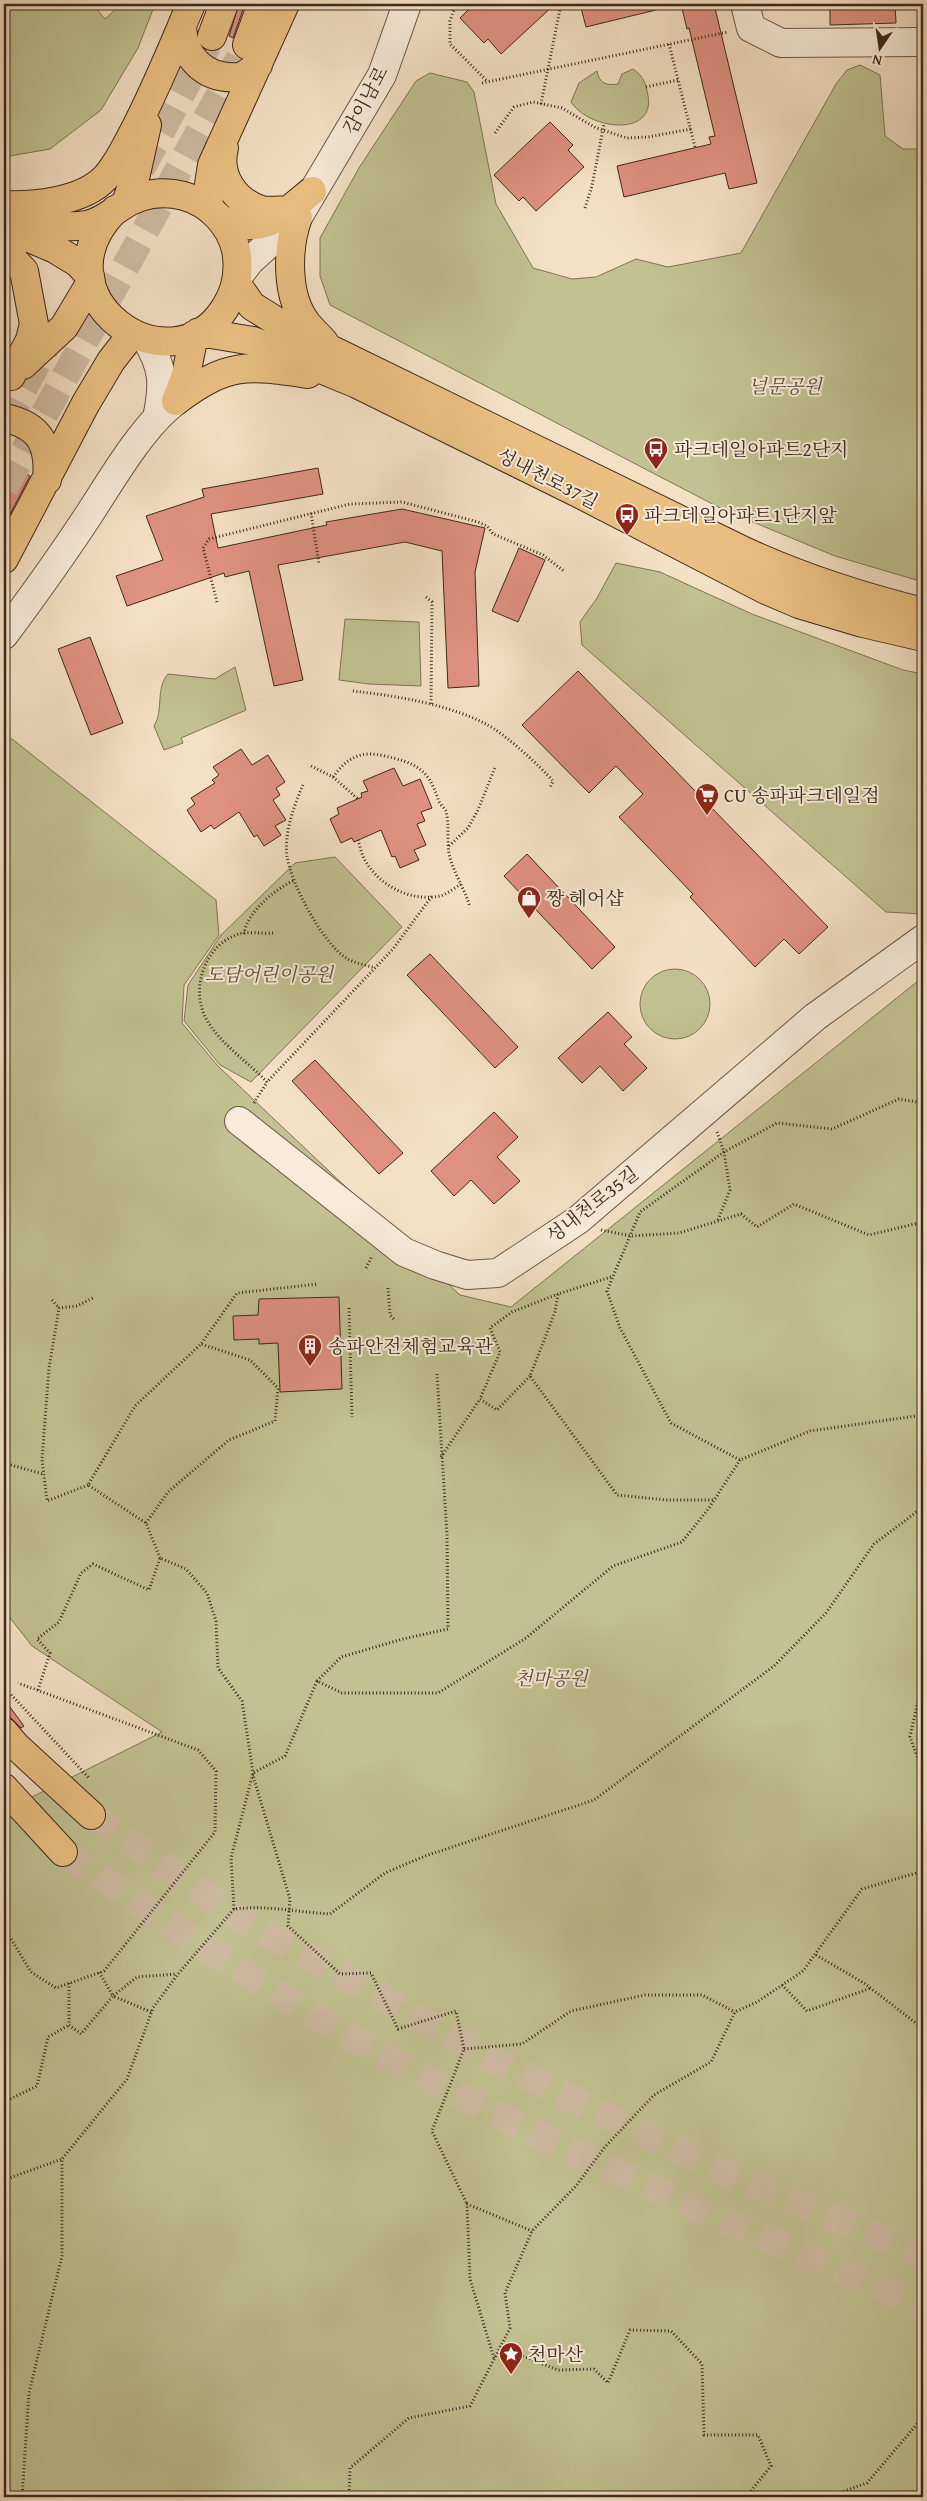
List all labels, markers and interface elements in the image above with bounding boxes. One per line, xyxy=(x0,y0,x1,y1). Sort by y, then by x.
north arrow xyxy=(854,22,904,72)
text: N xyxy=(870,50,884,71)
street label: 감이남로 xyxy=(335,61,395,139)
park label: 널문공원 xyxy=(748,372,823,400)
place label: 파크데일아파트2단지 xyxy=(674,435,848,463)
bus stop icon: 파크데일아파트2단지 xyxy=(643,436,669,470)
street label: 성내천로37길 xyxy=(493,441,603,515)
place label: 파크데일아파트1단지앞 xyxy=(644,501,837,529)
bus stop icon: 파크데일아파트1단지앞 xyxy=(614,502,640,536)
place label: CU 송파파크데일점 xyxy=(724,781,880,809)
supermarket icon: CU 송파파크데일점 xyxy=(694,782,720,816)
place label: 짱 헤어샵 xyxy=(546,884,624,912)
shop icon: 짱 헤어샵 xyxy=(516,885,542,919)
park label: 도담어린이공원 xyxy=(205,960,335,988)
street label: 성내천로35길 xyxy=(540,1159,644,1249)
place label: 송파안전체험교육관 xyxy=(328,1332,494,1360)
building icon: 송파안전체험교육관 xyxy=(297,1333,323,1367)
park label: 천마공원 xyxy=(514,1664,589,1692)
place label: 천마산 xyxy=(528,2340,584,2368)
place icon: 천마산 xyxy=(498,2341,524,2375)

